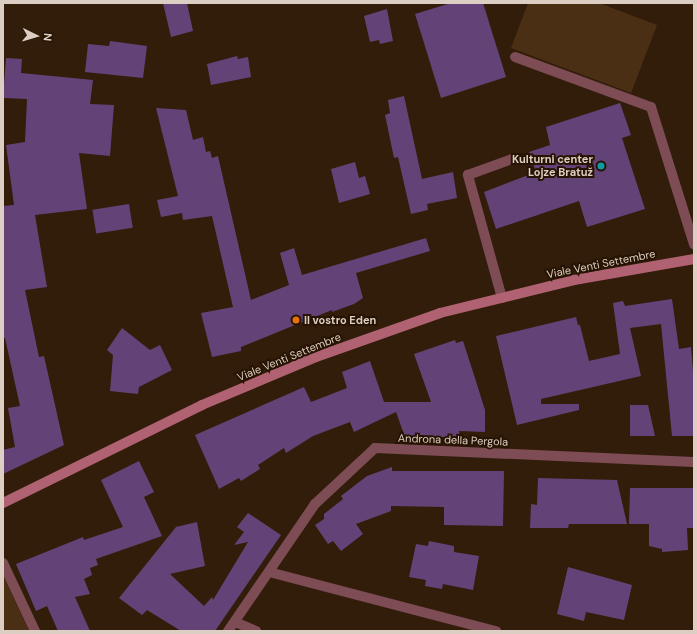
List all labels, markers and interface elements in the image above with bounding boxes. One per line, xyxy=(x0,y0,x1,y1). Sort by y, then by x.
north arrow xyxy=(16,16,56,56)
text: N xyxy=(41,32,55,42)
place label: Kulturni center Lojze Bratuž xyxy=(512,153,593,179)
marker: Kulturni center Lojze Bratuž xyxy=(596,161,606,171)
street label: Viale Venti Settembre xyxy=(545,247,657,281)
place label: Il vostro Eden xyxy=(304,313,376,327)
marker: Il vostro Eden xyxy=(291,315,301,325)
street label: Viale Venti Settembre xyxy=(235,330,343,384)
street label: Androna della Pergola xyxy=(398,431,508,449)

